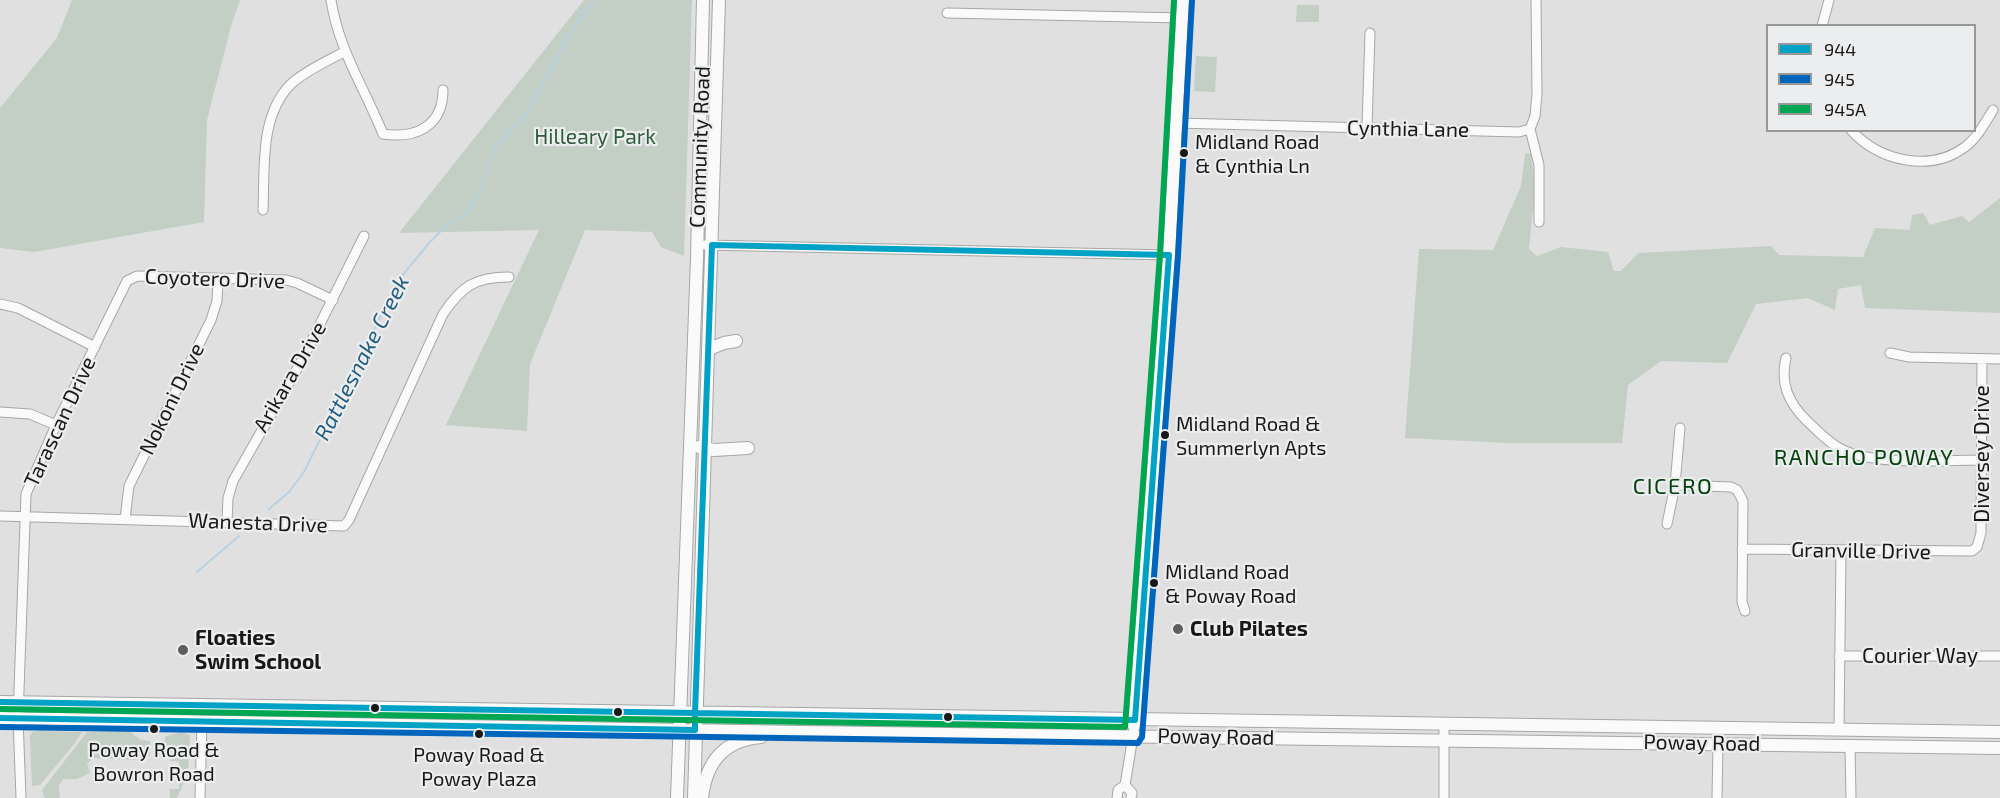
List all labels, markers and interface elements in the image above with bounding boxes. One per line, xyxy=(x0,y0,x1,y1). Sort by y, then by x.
legend xyxy=(1766,24,1976,132)
text: 944 xyxy=(1824,38,1856,60)
street label: Community Road xyxy=(685,65,715,229)
text: 945 xyxy=(1824,68,1855,90)
text: 945A xyxy=(1824,98,1866,120)
street label: Cynthia Lane xyxy=(1347,115,1469,143)
park label: Hilleary Park xyxy=(534,124,656,150)
place label: Midland Road & Cynthia Ln xyxy=(1195,130,1319,177)
marker: Midland Road & Cynthia Ln xyxy=(1178,147,1190,159)
street label: Coyotero Drive xyxy=(144,264,286,294)
water label: Rattlesnake Creek xyxy=(309,271,415,445)
street label: Arikara Drive xyxy=(248,317,332,437)
street label: Nokoni Drive xyxy=(134,339,210,459)
street label: Tarascan Drive xyxy=(19,353,101,491)
street label: Diversey Drive xyxy=(1969,385,1995,523)
place label: Midland Road & Summerlyn Apts xyxy=(1176,412,1326,459)
marker: Midland Road & Summerlyn Apts xyxy=(1159,429,1171,441)
district label: RANCHO POWAY xyxy=(1774,445,1954,471)
district label: CICERO xyxy=(1633,474,1713,500)
street label: Wanesta Drive xyxy=(188,508,328,538)
street label: Granville Drive xyxy=(1791,537,1931,565)
place label: Midland Road & Poway Road xyxy=(1165,560,1296,607)
marker: Midland Road & Poway Road xyxy=(1148,577,1160,589)
place label: Club Pilates xyxy=(1190,616,1308,642)
marker: Club Pilates xyxy=(1171,622,1185,636)
place label: Floaties Swim School xyxy=(195,625,321,675)
marker: Floaties Swim School xyxy=(176,643,190,657)
street label: Courier Way xyxy=(1862,643,1978,669)
unlabelled marker xyxy=(369,702,381,714)
unlabelled marker xyxy=(612,706,624,718)
unlabelled marker xyxy=(942,711,954,723)
marker: Poway Road & Bowron Road xyxy=(148,723,160,735)
street label: Poway Road xyxy=(1157,723,1275,751)
marker: Poway Road & Poway Plaza xyxy=(473,728,485,740)
street label: Poway Road xyxy=(1643,729,1761,757)
place label: Poway Road & Bowron Road xyxy=(88,738,220,785)
place label: Poway Road & Poway Plaza xyxy=(413,743,545,790)

